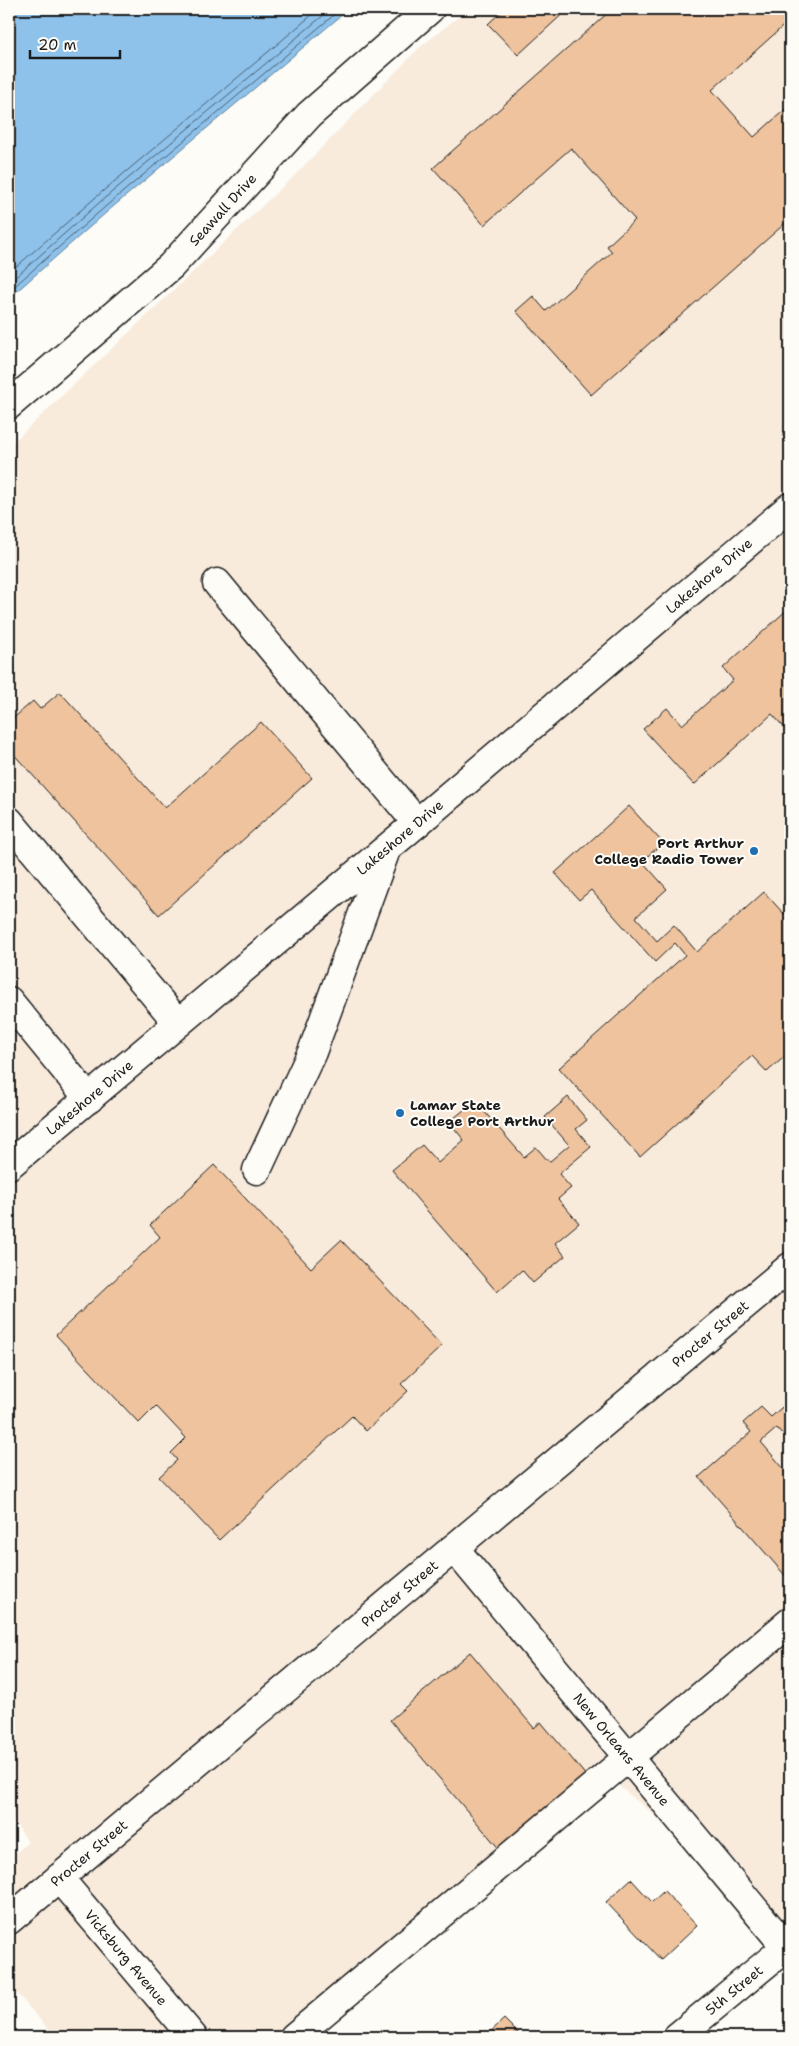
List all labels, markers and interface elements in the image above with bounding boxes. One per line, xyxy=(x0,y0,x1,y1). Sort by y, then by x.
scale bar xyxy=(30,28,120,60)
text: 20 m xyxy=(38,35,77,55)
street label: Seawall Drive xyxy=(185,169,260,250)
street label: Lakeshore Drive xyxy=(662,534,756,617)
street label: Lakeshore Drive xyxy=(353,796,447,879)
place label: Port Arthur College Radio Tower xyxy=(594,834,744,868)
marker: Port Arthur College Radio Tower xyxy=(748,845,760,857)
street label: Lakeshore Drive xyxy=(42,1056,137,1139)
place label: Lamar State College Port Arthur xyxy=(410,1096,555,1130)
marker: Lamar State College Port Arthur xyxy=(394,1107,406,1119)
street label: Procter Street xyxy=(668,1296,752,1371)
street label: Procter Street xyxy=(357,1556,442,1631)
street label: New Orleans Avenue xyxy=(569,1689,674,1810)
street label: Procter Street xyxy=(47,1816,131,1891)
street label: Vicksburg Avenue xyxy=(81,1906,172,2009)
street label: 5th Street xyxy=(702,1961,767,2019)

